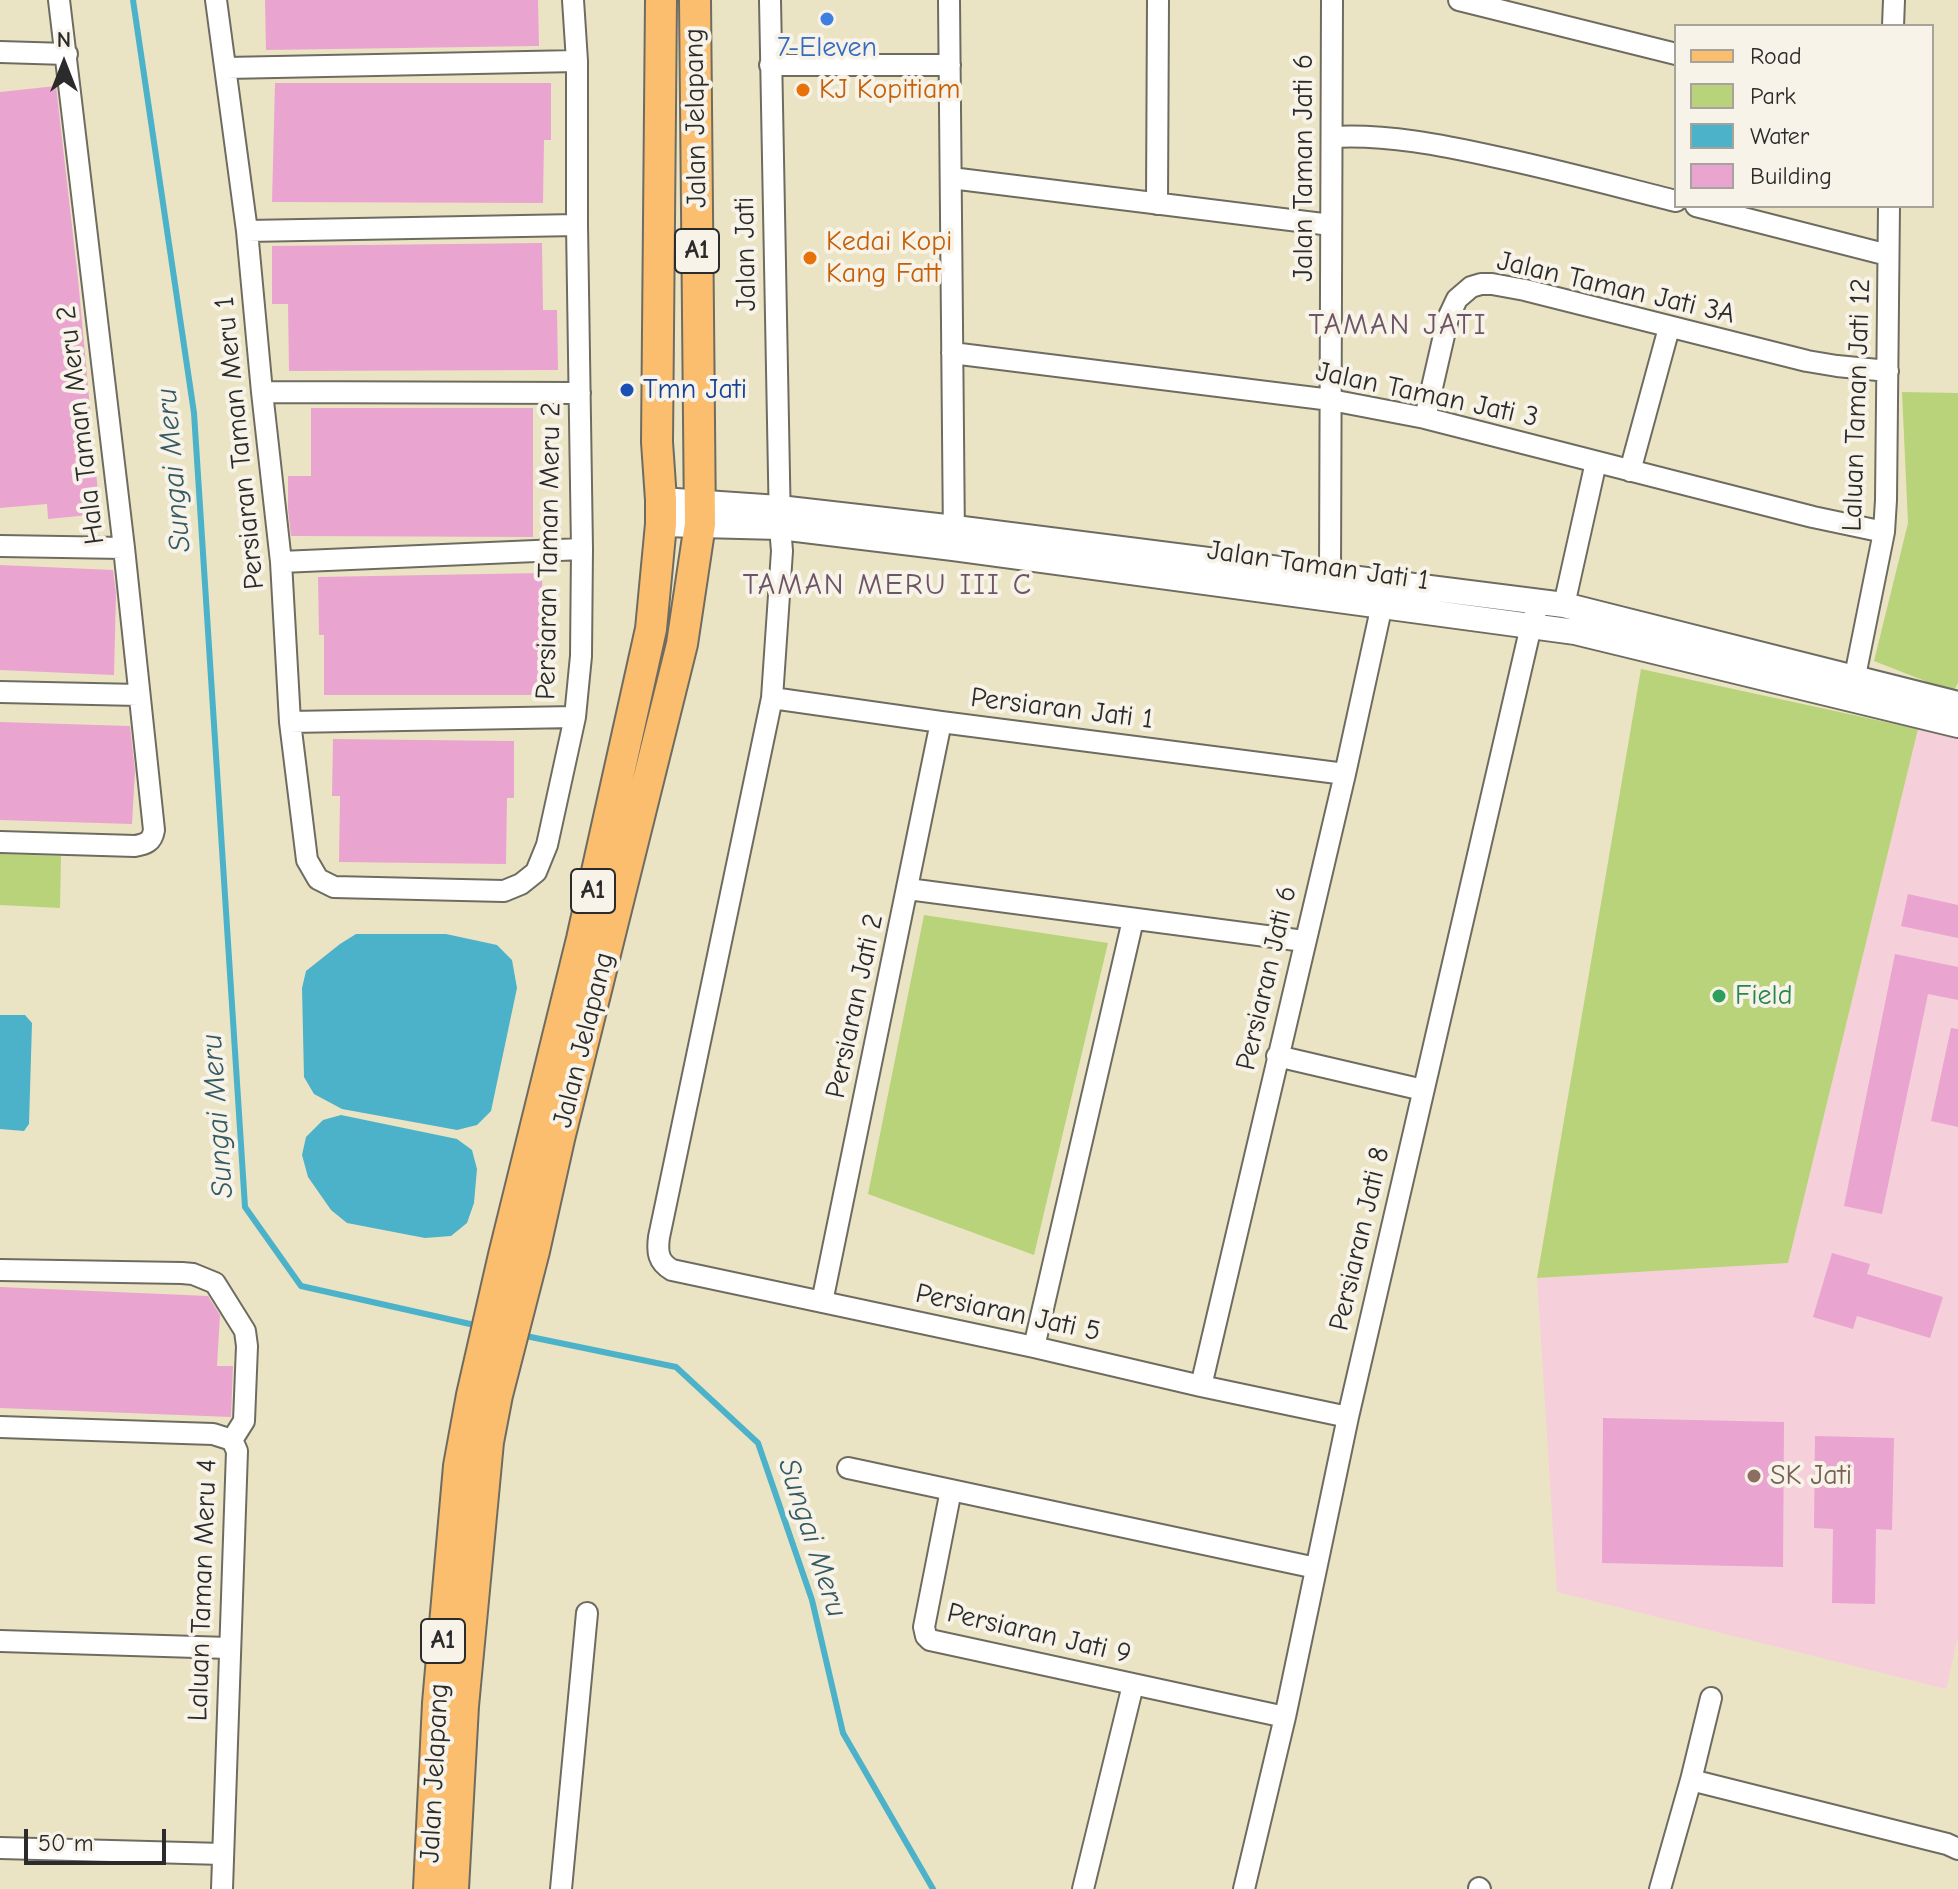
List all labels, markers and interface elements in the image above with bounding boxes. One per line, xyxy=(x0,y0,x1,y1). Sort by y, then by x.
marker: 7-Eleven xyxy=(818,10,836,28)
north arrow xyxy=(24,24,104,104)
legend xyxy=(1674,24,1934,208)
text: N xyxy=(57,27,71,53)
street label: Jalan Jelapang xyxy=(678,28,714,208)
place label: 7-Eleven xyxy=(777,31,877,65)
text: Road xyxy=(1750,42,1802,70)
street label: Jalan Taman Jati 6 xyxy=(1287,54,1321,282)
place label: KJ Kopitiam xyxy=(819,73,961,107)
marker: KJ Kopitiam xyxy=(794,81,812,99)
text: Park xyxy=(1750,82,1796,110)
text: Water xyxy=(1750,122,1809,150)
text: Building xyxy=(1750,162,1832,190)
street label: Jalan Jati xyxy=(728,197,764,311)
place label: Kedai Kopi Kang Fatt xyxy=(826,225,952,291)
road number: A1 xyxy=(675,229,719,273)
street label: Jalan Taman Jati 3A xyxy=(1494,244,1738,332)
marker: Kedai Kopi Kang Fatt xyxy=(801,249,819,267)
street label: Laluan Taman Jati 12 xyxy=(1836,278,1878,532)
street label: Persiaran Taman Meru 1 xyxy=(208,295,272,591)
street label: Hala Taman Meru 2 xyxy=(50,304,112,546)
district label: TAMAN JATI xyxy=(1308,308,1488,344)
street label: Jalan Taman Jati 3 xyxy=(1313,355,1541,435)
place label: Tmn Jati xyxy=(643,373,747,407)
marker: Tmn Jati xyxy=(618,381,636,399)
water label: Sungai Meru xyxy=(149,386,199,554)
street label: Persiaran Taman Meru 2 xyxy=(530,402,568,700)
street label: Jalan Taman Jati 1 xyxy=(1205,534,1431,598)
district label: TAMAN MERU III C xyxy=(743,568,1033,604)
street label: Persiaran Jati 1 xyxy=(969,681,1155,737)
road number: A1 xyxy=(571,869,615,913)
street label: Persiaran Jati 6 xyxy=(1229,883,1305,1073)
street label: Persiaran Jati 2 xyxy=(819,911,891,1101)
street label: Jalan Jelapang xyxy=(546,949,622,1131)
place label: Field xyxy=(1735,979,1793,1013)
marker: Field xyxy=(1710,987,1728,1005)
water label: Sungai Meru xyxy=(194,1033,242,1199)
street label: Persiaran Jati 8 xyxy=(1323,1144,1397,1334)
street label: Persiaran Jati 5 xyxy=(913,1277,1103,1349)
water label: Sungai Meru xyxy=(769,1454,855,1622)
street label: Laluan Taman Meru 4 xyxy=(182,1458,224,1722)
place label: SK Jati xyxy=(1770,1459,1852,1493)
marker: SK Jati xyxy=(1745,1467,1763,1485)
street label: Persiaran Jati 9 xyxy=(944,1597,1134,1671)
road number: A1 xyxy=(421,1619,465,1663)
street label: Jalan Jelapang xyxy=(414,1682,456,1864)
scale bar xyxy=(28,1813,170,1863)
text: 50 m xyxy=(38,1829,94,1857)

